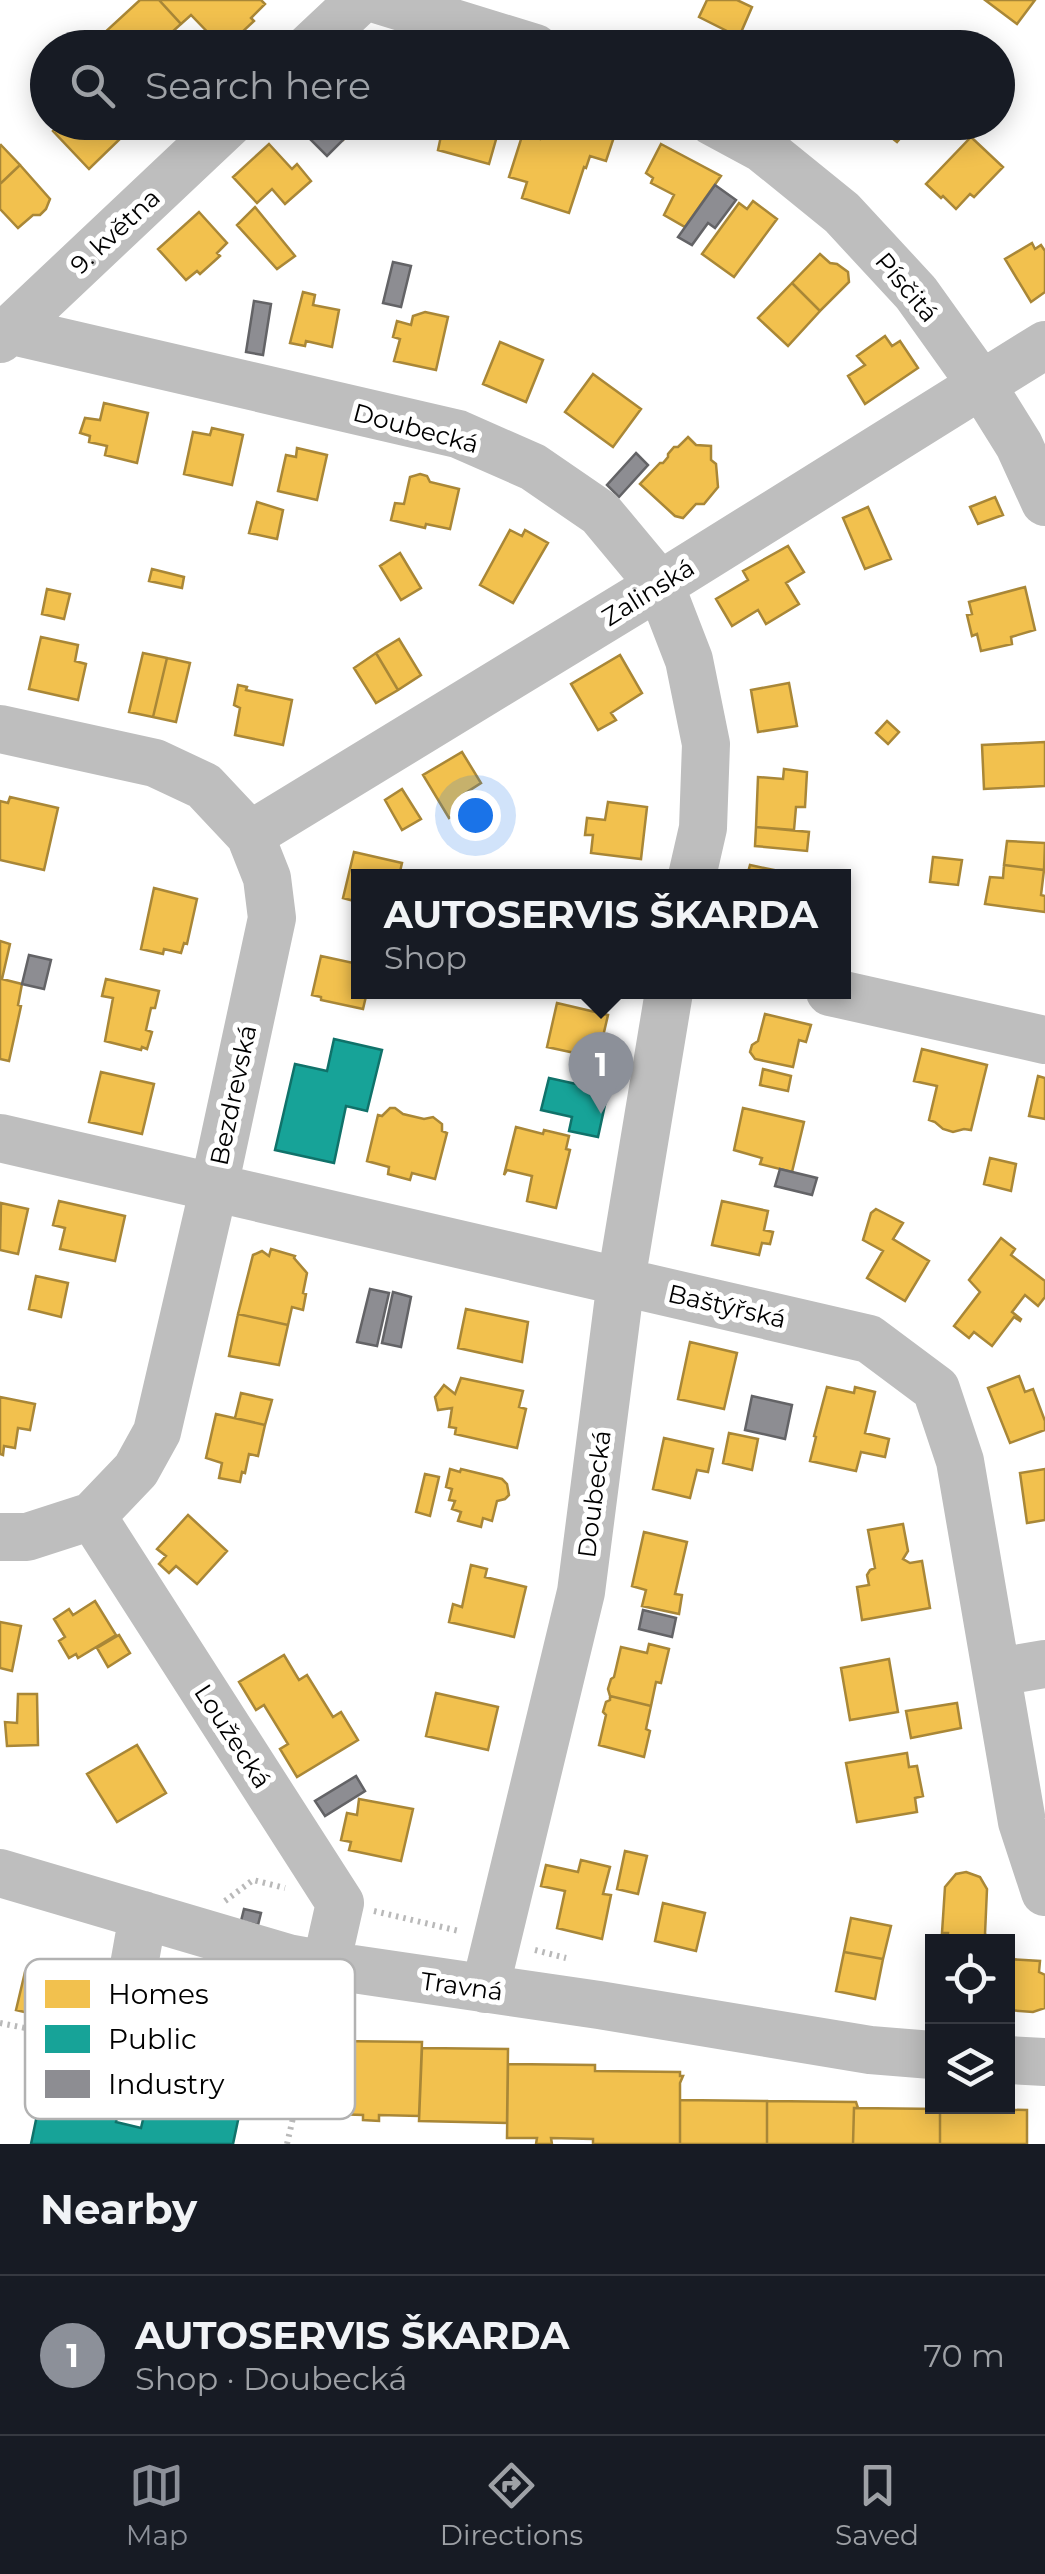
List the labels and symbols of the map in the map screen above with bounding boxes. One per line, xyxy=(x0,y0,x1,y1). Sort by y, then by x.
street label: 9. května xyxy=(64,182,166,280)
street label: Písčitá xyxy=(869,246,945,328)
street label: Doubecká xyxy=(350,397,482,459)
street label: Zalinská xyxy=(596,552,700,632)
your location xyxy=(450,790,501,841)
street label: Bezdrevská xyxy=(203,1022,263,1168)
pin: 1 xyxy=(568,1032,634,1114)
street label: Baštýřská xyxy=(665,1278,789,1334)
street label: Doubecká xyxy=(571,1428,617,1560)
street label: Loužecká xyxy=(188,1678,278,1794)
legend xyxy=(25,1959,355,2119)
street label: Travná xyxy=(419,1965,505,2007)
text: Homes xyxy=(108,1977,209,2011)
text: Public xyxy=(108,2022,197,2056)
text: Industry xyxy=(108,2067,225,2101)

